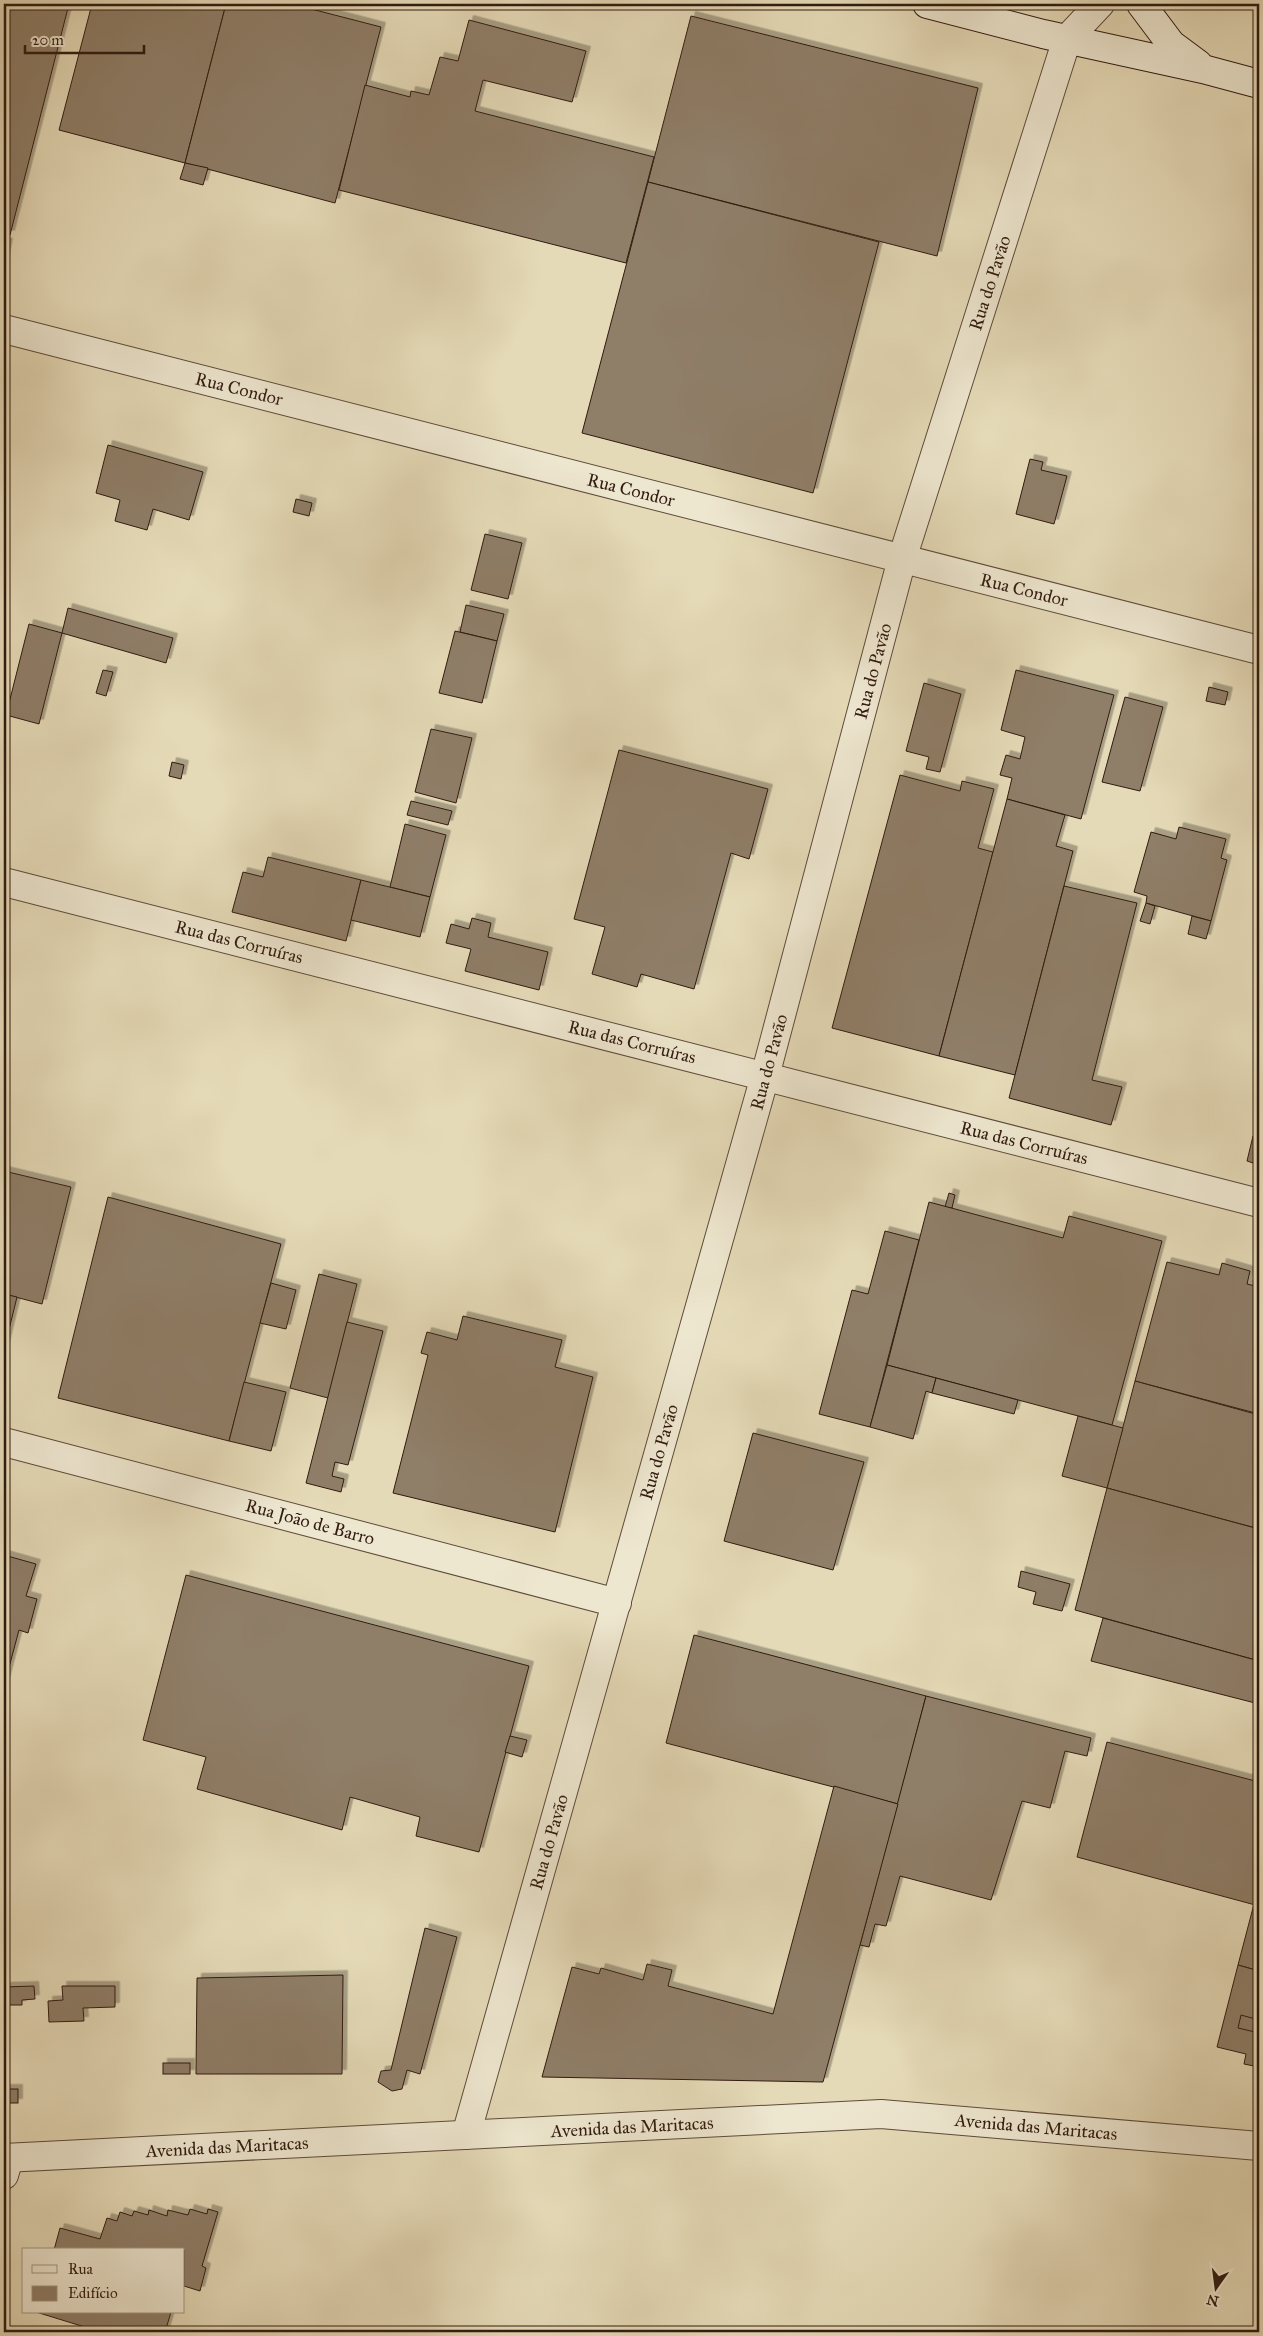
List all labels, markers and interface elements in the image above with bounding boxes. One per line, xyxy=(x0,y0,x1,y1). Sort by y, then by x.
scale bar xyxy=(25,22,144,54)
text: 20 m xyxy=(32,31,64,49)
street label: Rua do Pavão xyxy=(964,233,1016,333)
street label: Rua Condor xyxy=(193,367,285,411)
street label: Rua Condor xyxy=(585,468,677,512)
street label: Rua Condor xyxy=(978,568,1070,612)
street label: Rua do Pavão xyxy=(850,621,896,721)
street label: Rua das Corruíras xyxy=(173,915,305,969)
street label: Rua do Pavão xyxy=(746,1012,792,1112)
street label: Rua das Corruíras xyxy=(566,1015,698,1069)
street label: Rua das Corruíras xyxy=(958,1116,1090,1170)
street label: Rua do Pavão xyxy=(635,1402,683,1502)
street label: Rua João de Barro xyxy=(243,1494,377,1551)
street label: Rua do Pavão xyxy=(525,1792,573,1892)
street label: Avenida das Maritacas xyxy=(953,2109,1118,2145)
street label: Avenida das Maritacas xyxy=(549,2112,714,2142)
street label: Avenida das Maritacas xyxy=(144,2132,309,2162)
legend xyxy=(22,2248,185,2314)
text: Rua xyxy=(68,2260,93,2278)
north arrow xyxy=(1190,2264,1240,2314)
text: Edifício xyxy=(68,2284,118,2302)
text: N xyxy=(1205,2290,1221,2310)

